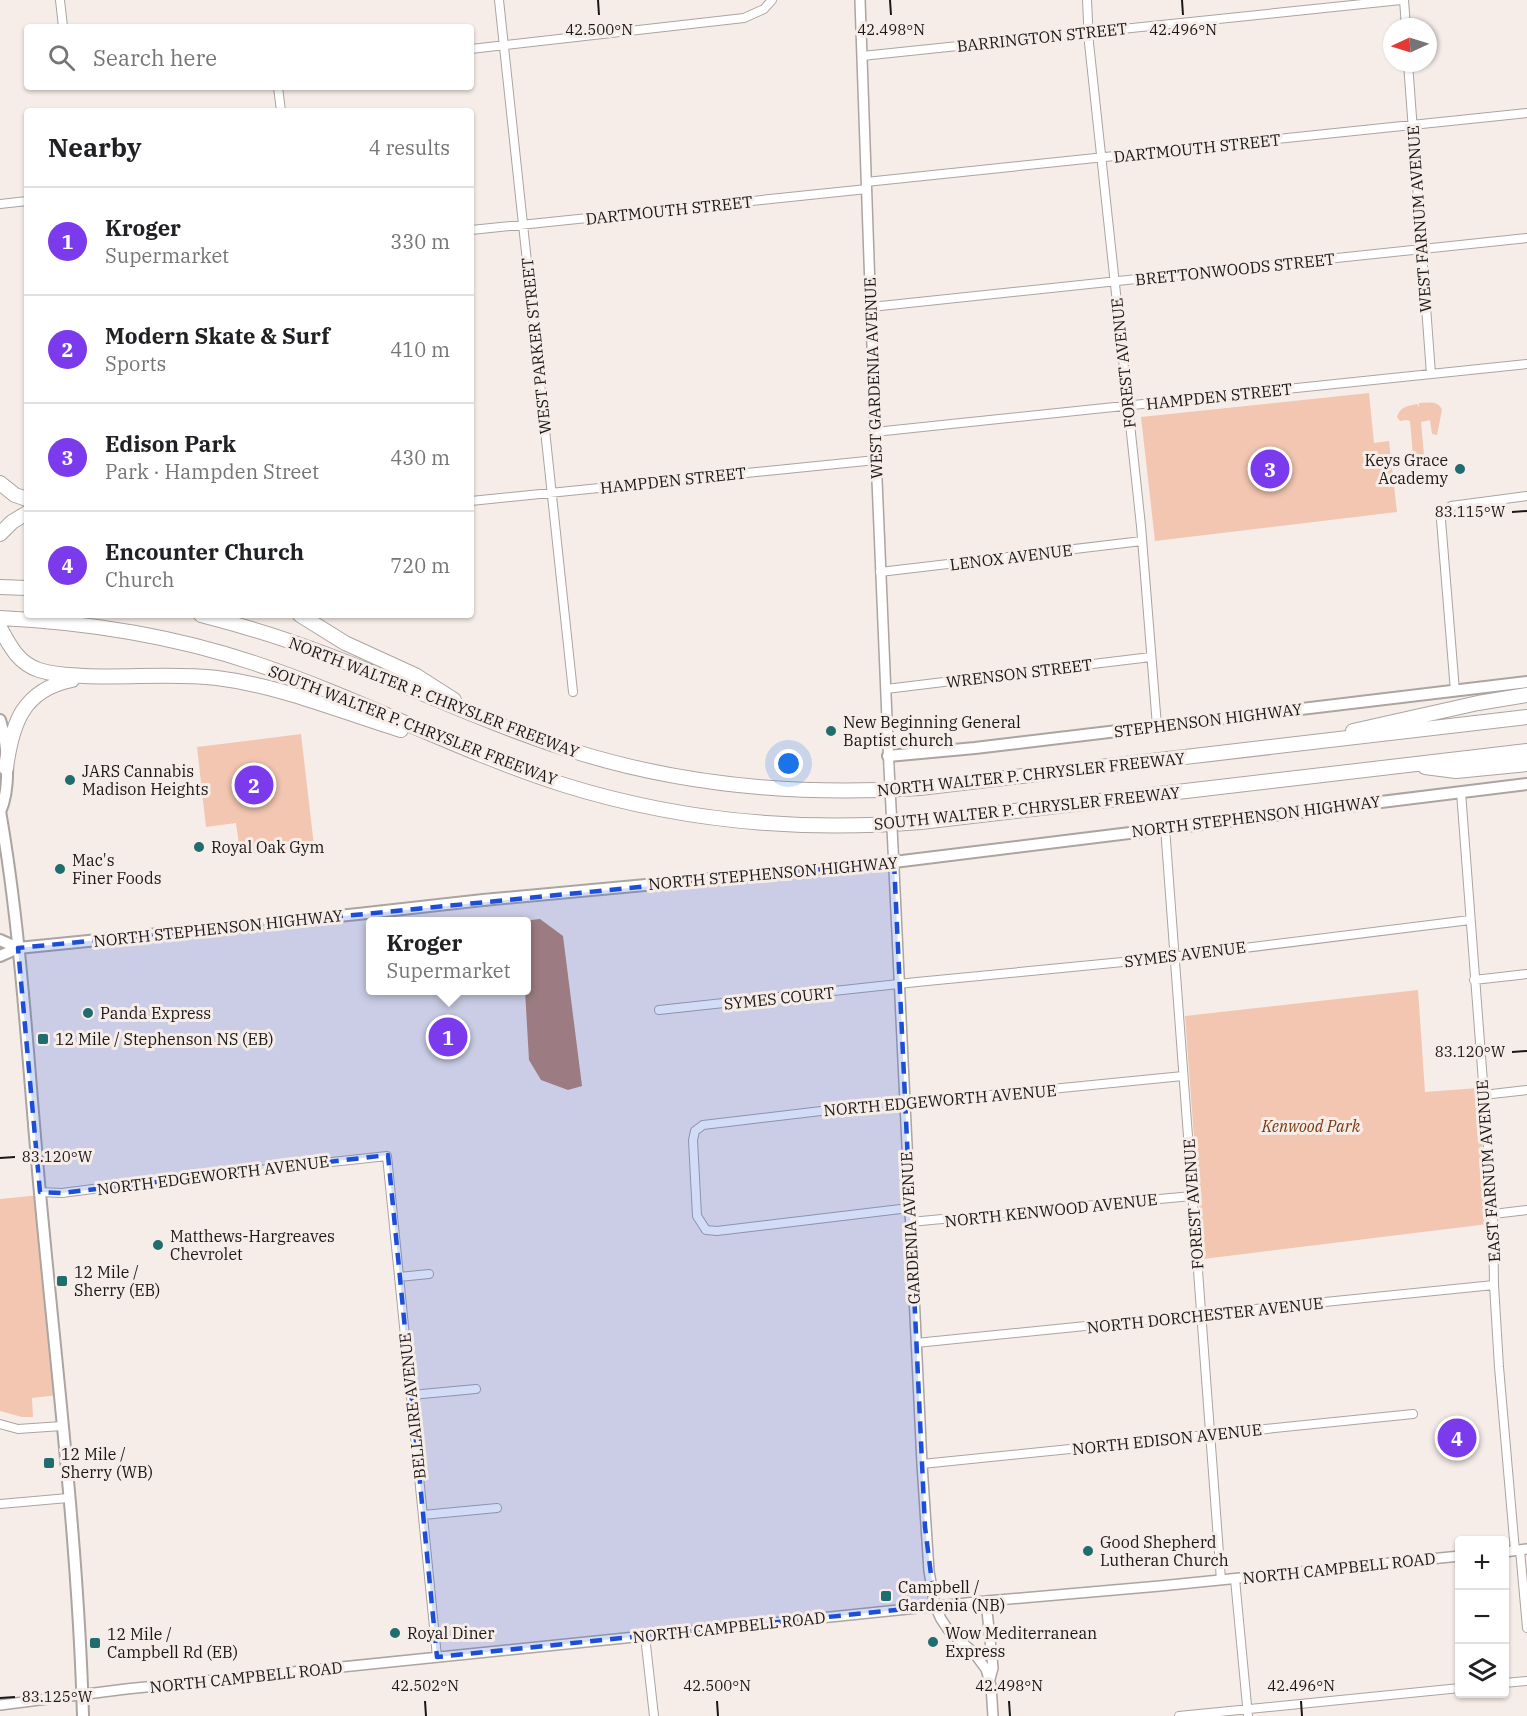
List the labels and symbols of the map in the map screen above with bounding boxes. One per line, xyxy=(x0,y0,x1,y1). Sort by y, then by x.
street label: BARRINGTON STREET xyxy=(956,18,1128,56)
north arrow xyxy=(1383,18,1437,72)
text: 42.500°N xyxy=(565,20,633,39)
text: 42.498°N xyxy=(857,20,925,39)
text: 42.496°N xyxy=(1149,20,1217,39)
street label: WEST FARNUM AVENUE xyxy=(1402,125,1436,313)
street label: DARTMOUTH STREET xyxy=(1112,129,1282,167)
street label: DARTMOUTH STREET xyxy=(584,191,754,229)
street label: BRETTONWOODS STREET xyxy=(1134,249,1336,289)
street label: WEST PARKER STREET xyxy=(517,257,555,435)
street label: WEST GARDENIA AVENUE xyxy=(859,277,887,479)
street label: FOREST AVENUE xyxy=(1106,297,1140,429)
street label: HAMPDEN STREET xyxy=(1145,378,1293,414)
pin: 3 xyxy=(1250,446,1290,492)
place label: Keys Grace Academy xyxy=(1365,450,1448,488)
street label: HAMPDEN STREET xyxy=(599,462,747,498)
marker: Keys Grace Academy xyxy=(1453,462,1467,476)
text: 83.115°W xyxy=(1435,502,1506,521)
street label: LENOX AVENUE xyxy=(949,540,1073,574)
street label: NORTH WALTER P. CHRYSLER FREEWAY xyxy=(286,632,582,762)
street label: WRENSON STREET xyxy=(945,654,1093,692)
street label: SOUTH WALTER P. CHRYSLER FREEWAY xyxy=(266,661,560,789)
street label: STEPHENSON HIGHWAY xyxy=(1113,699,1303,741)
place label: New Beginning General Baptist church xyxy=(843,712,1021,750)
marker: New Beginning General Baptist church xyxy=(824,724,838,738)
street label: NORTH WALTER P. CHRYSLER FREEWAY xyxy=(876,748,1186,800)
your location xyxy=(774,749,803,778)
place label: JARS Cannabis Madison Heights xyxy=(82,761,209,799)
pin: 2 xyxy=(234,762,274,808)
marker: JARS Cannabis Madison Heights xyxy=(63,773,77,787)
street label: SOUTH WALTER P. CHRYSLER FREEWAY xyxy=(873,782,1181,834)
street label: NORTH STEPHENSON HIGHWAY xyxy=(1130,791,1382,841)
place label: Royal Oak Gym xyxy=(211,837,325,857)
marker: Royal Oak Gym xyxy=(192,840,206,854)
place label: Mac's Finer Foods xyxy=(72,850,162,888)
street label: NORTH STEPHENSON HIGHWAY xyxy=(647,852,899,894)
marker: Mac's Finer Foods xyxy=(53,862,67,876)
street label: NORTH STEPHENSON HIGHWAY xyxy=(92,905,344,951)
street label: SYMES AVENUE xyxy=(1123,937,1247,971)
street label: SYMES COURT xyxy=(723,982,835,1014)
place label: Panda Express xyxy=(100,1003,211,1023)
marker: Panda Express xyxy=(81,1006,95,1020)
pin: 1 xyxy=(428,1014,468,1060)
place label: 12 Mile / Stephenson NS (EB) xyxy=(55,1029,274,1049)
marker: 12 Mile / Stephenson NS (EB) xyxy=(36,1032,50,1046)
text: 83.120°W xyxy=(1435,1042,1506,1061)
street label: EAST FARNUM AVENUE xyxy=(1472,1079,1504,1263)
street label: NORTH EDGEWORTH AVENUE xyxy=(823,1080,1057,1120)
park label: Kenwood Park xyxy=(1261,1116,1361,1136)
street label: FOREST AVENUE xyxy=(1178,1138,1208,1270)
text: 83.120°W xyxy=(22,1147,93,1166)
street label: NORTH EDGEWORTH AVENUE xyxy=(96,1151,330,1199)
street label: GARDENIA AVENUE xyxy=(896,1151,924,1305)
street label: NORTH KENWOOD AVENUE xyxy=(944,1189,1158,1231)
place label: Matthews-Hargreaves Chevrolet xyxy=(170,1226,335,1264)
marker: Matthews-Hargreaves Chevrolet xyxy=(151,1238,165,1252)
place label: 12 Mile / Sherry (EB) xyxy=(74,1262,160,1300)
marker: 12 Mile / Sherry (EB) xyxy=(55,1274,69,1288)
street label: NORTH DORCHESTER AVENUE xyxy=(1086,1293,1324,1337)
street label: BELLAIRE AVENUE xyxy=(394,1332,430,1480)
pin: 4 xyxy=(1438,1416,1476,1460)
street label: NORTH EDISON AVENUE xyxy=(1071,1419,1263,1459)
place label: 12 Mile / Sherry (WB) xyxy=(61,1444,153,1482)
marker: 12 Mile / Sherry (WB) xyxy=(42,1456,56,1470)
place label: Good Shepherd Lutheran Church xyxy=(1100,1532,1229,1570)
marker: Good Shepherd Lutheran Church xyxy=(1081,1544,1095,1558)
street label: NORTH CAMPBELL ROAD xyxy=(1242,1548,1436,1588)
place label: Campbell / Gardenia (NB) xyxy=(898,1577,1005,1615)
marker: Campbell / Gardenia (NB) xyxy=(879,1589,893,1603)
street label: NORTH CAMPBELL ROAD xyxy=(632,1607,826,1647)
place label: Royal Diner xyxy=(407,1623,494,1643)
place label: Wow Mediterranean Express xyxy=(945,1623,1097,1661)
place label: 12 Mile / Campbell Rd (EB) xyxy=(107,1624,238,1662)
marker: Royal Diner xyxy=(388,1626,402,1640)
marker: Wow Mediterranean Express xyxy=(926,1635,940,1649)
marker: 12 Mile / Campbell Rd (EB) xyxy=(88,1636,102,1650)
street label: NORTH CAMPBELL ROAD xyxy=(149,1657,343,1697)
text: 42.502°N xyxy=(391,1676,459,1695)
text: 42.500°N xyxy=(683,1676,751,1695)
text: 42.498°N xyxy=(975,1676,1043,1695)
text: 42.496°N xyxy=(1267,1676,1335,1695)
text: 83.125°W xyxy=(22,1687,93,1706)

